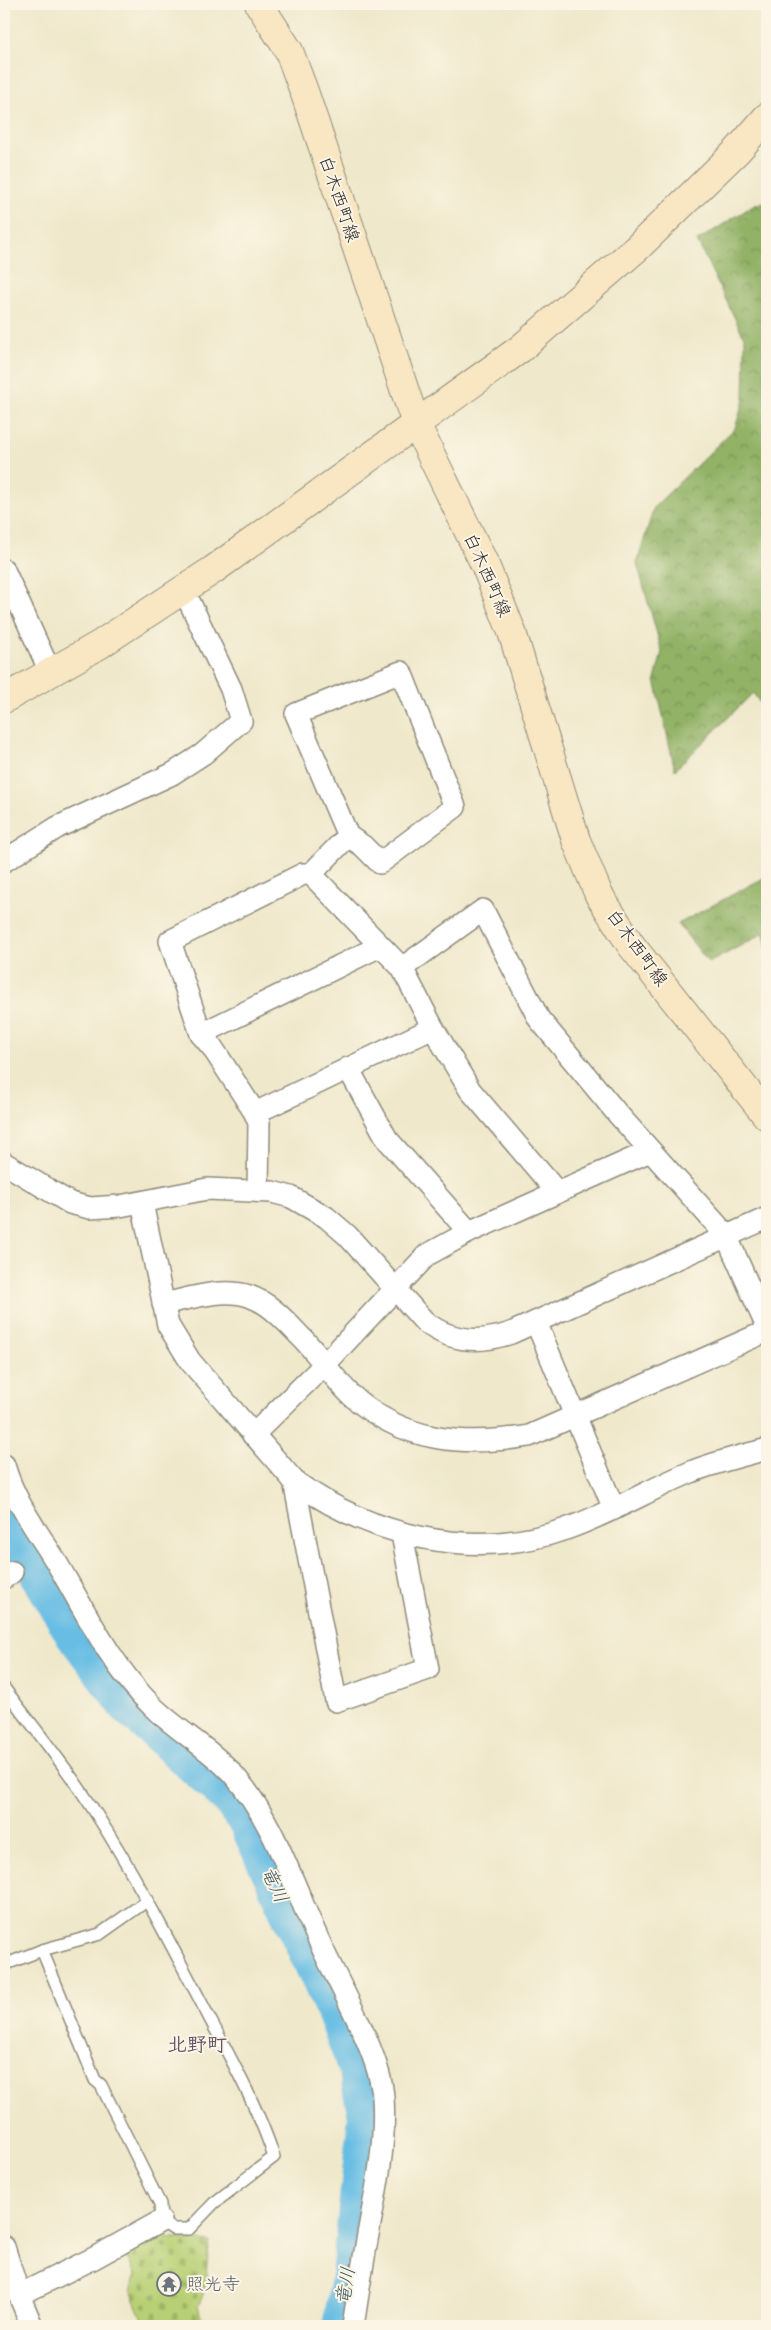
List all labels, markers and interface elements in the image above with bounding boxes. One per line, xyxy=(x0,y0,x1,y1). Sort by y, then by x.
street label: 白木西町線 xyxy=(313,152,365,246)
street label: 白木西町線 xyxy=(457,529,517,621)
street label: 白木西町線 xyxy=(600,904,674,992)
water label: 竜川 xyxy=(254,1862,294,1908)
district label: 北野町 xyxy=(167,2031,227,2059)
water label: 竜川 xyxy=(330,2265,362,2307)
temple icon: 照光寺 xyxy=(156,2271,182,2297)
place label: 照光寺 xyxy=(186,2272,240,2297)

